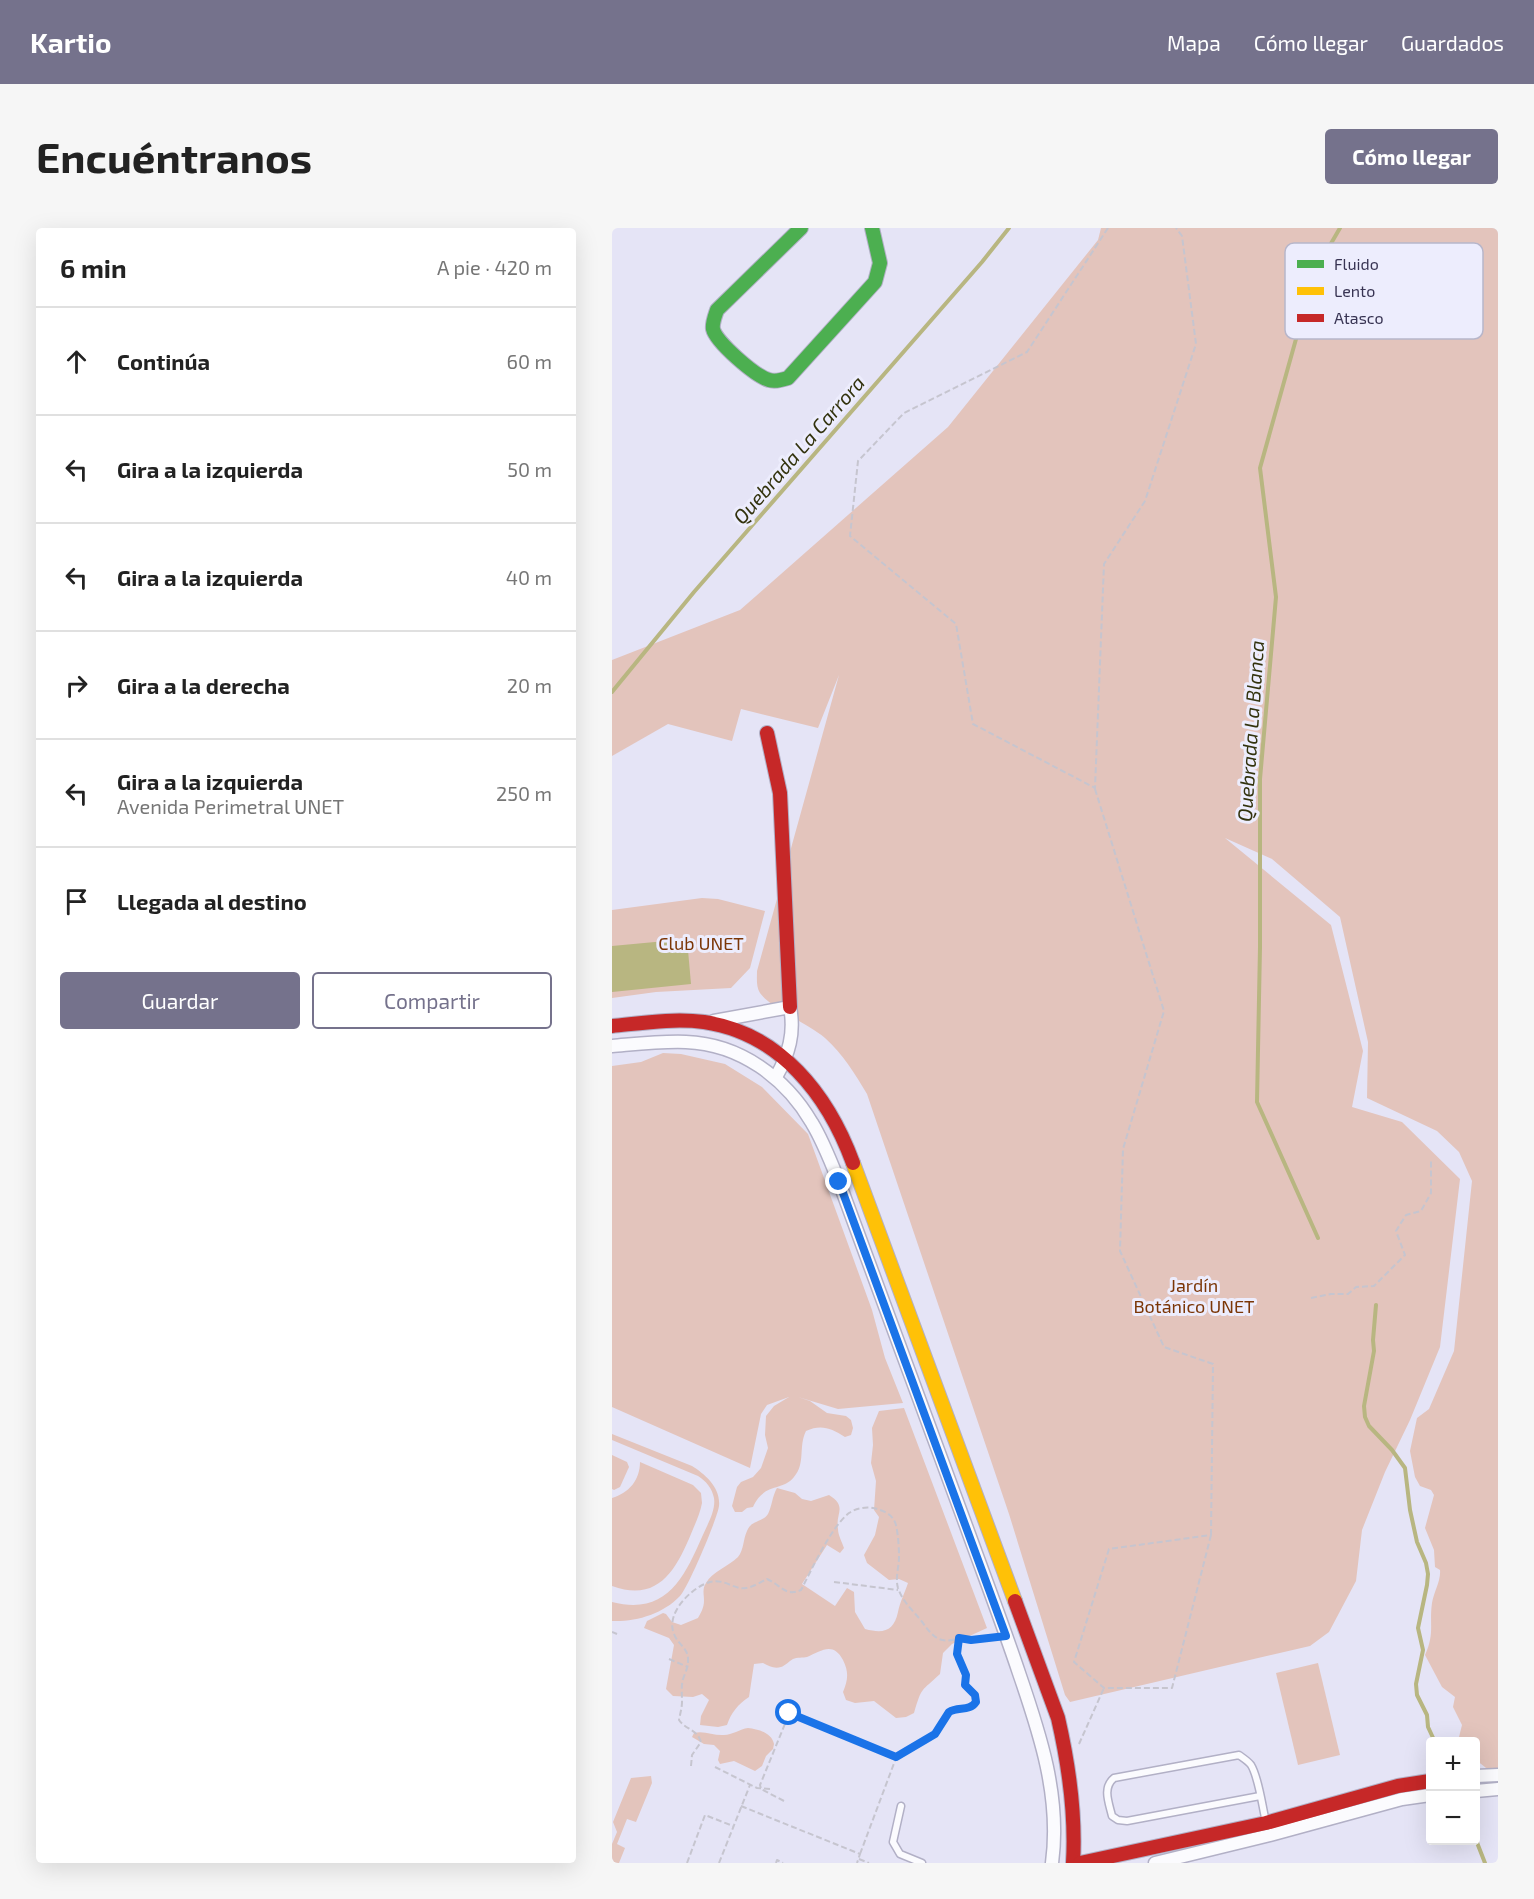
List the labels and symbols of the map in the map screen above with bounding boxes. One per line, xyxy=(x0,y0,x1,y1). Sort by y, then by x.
legend xyxy=(1285,243,1483,339)
text: Fluido xyxy=(1334,254,1379,273)
text: Lento xyxy=(1334,281,1375,300)
text: Atasco xyxy=(1334,308,1384,327)
water label: Quebrada La Carrora xyxy=(727,370,869,528)
water label: Quebrada La Blanca xyxy=(1232,639,1268,822)
park label: Club UNET xyxy=(658,932,744,954)
route end xyxy=(825,1168,851,1194)
park label: Jardín Botánico UNET xyxy=(1133,1274,1255,1317)
route start xyxy=(775,1699,801,1725)

